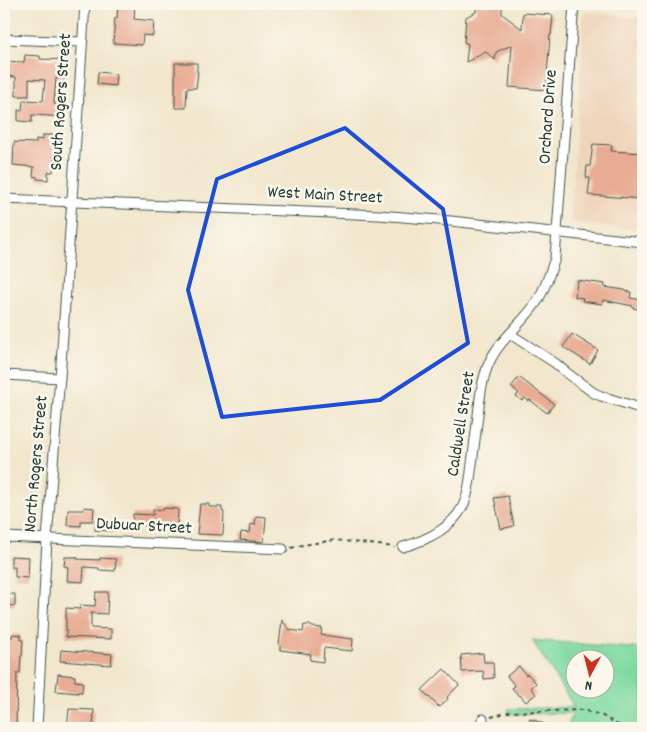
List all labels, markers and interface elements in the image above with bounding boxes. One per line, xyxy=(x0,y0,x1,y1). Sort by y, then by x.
street label: South Rogers Street xyxy=(45,32,79,171)
street label: Orchard Drive xyxy=(533,69,565,165)
street label: West Main Street xyxy=(267,181,383,212)
street label: Caldwell Street xyxy=(441,369,483,478)
street label: North Rogers Street xyxy=(19,394,55,533)
street label: Dubuar Street xyxy=(96,512,193,542)
north arrow xyxy=(564,650,614,700)
text: N xyxy=(584,675,593,695)

